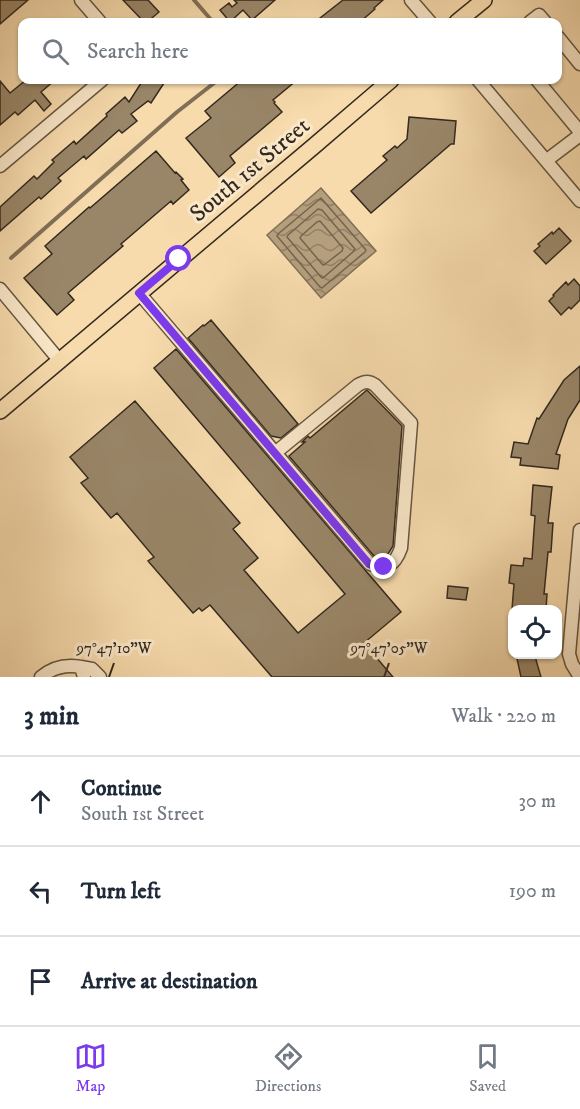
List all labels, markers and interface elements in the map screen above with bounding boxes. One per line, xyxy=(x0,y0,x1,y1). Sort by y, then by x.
search box xyxy=(18,18,562,84)
icon: search xyxy=(39,35,72,68)
text: Search here xyxy=(87,38,189,65)
street label: South 1st Street xyxy=(184,111,316,229)
route start xyxy=(165,245,191,271)
route end xyxy=(370,553,396,579)
map controls xyxy=(508,605,562,659)
button: locate xyxy=(508,605,562,659)
text: 97°47'10"W xyxy=(76,639,152,658)
text: 97°47'05"W xyxy=(350,639,428,658)
text: 3 min xyxy=(24,700,79,733)
text: Walk · 220 m xyxy=(451,704,556,729)
text: Continue xyxy=(81,775,162,802)
icon: ahead xyxy=(24,785,57,818)
text: 30 m xyxy=(518,789,556,814)
text: South 1st Street xyxy=(81,802,204,827)
icon: left xyxy=(24,875,57,908)
text: Turn left xyxy=(81,878,161,905)
text: 190 m xyxy=(509,879,556,904)
icon: arrive xyxy=(24,965,57,998)
text: Arrive at destination xyxy=(81,968,258,995)
tab: Map xyxy=(74,1040,107,1096)
tab: Directions xyxy=(255,1040,321,1096)
tab: Saved xyxy=(469,1040,506,1096)

